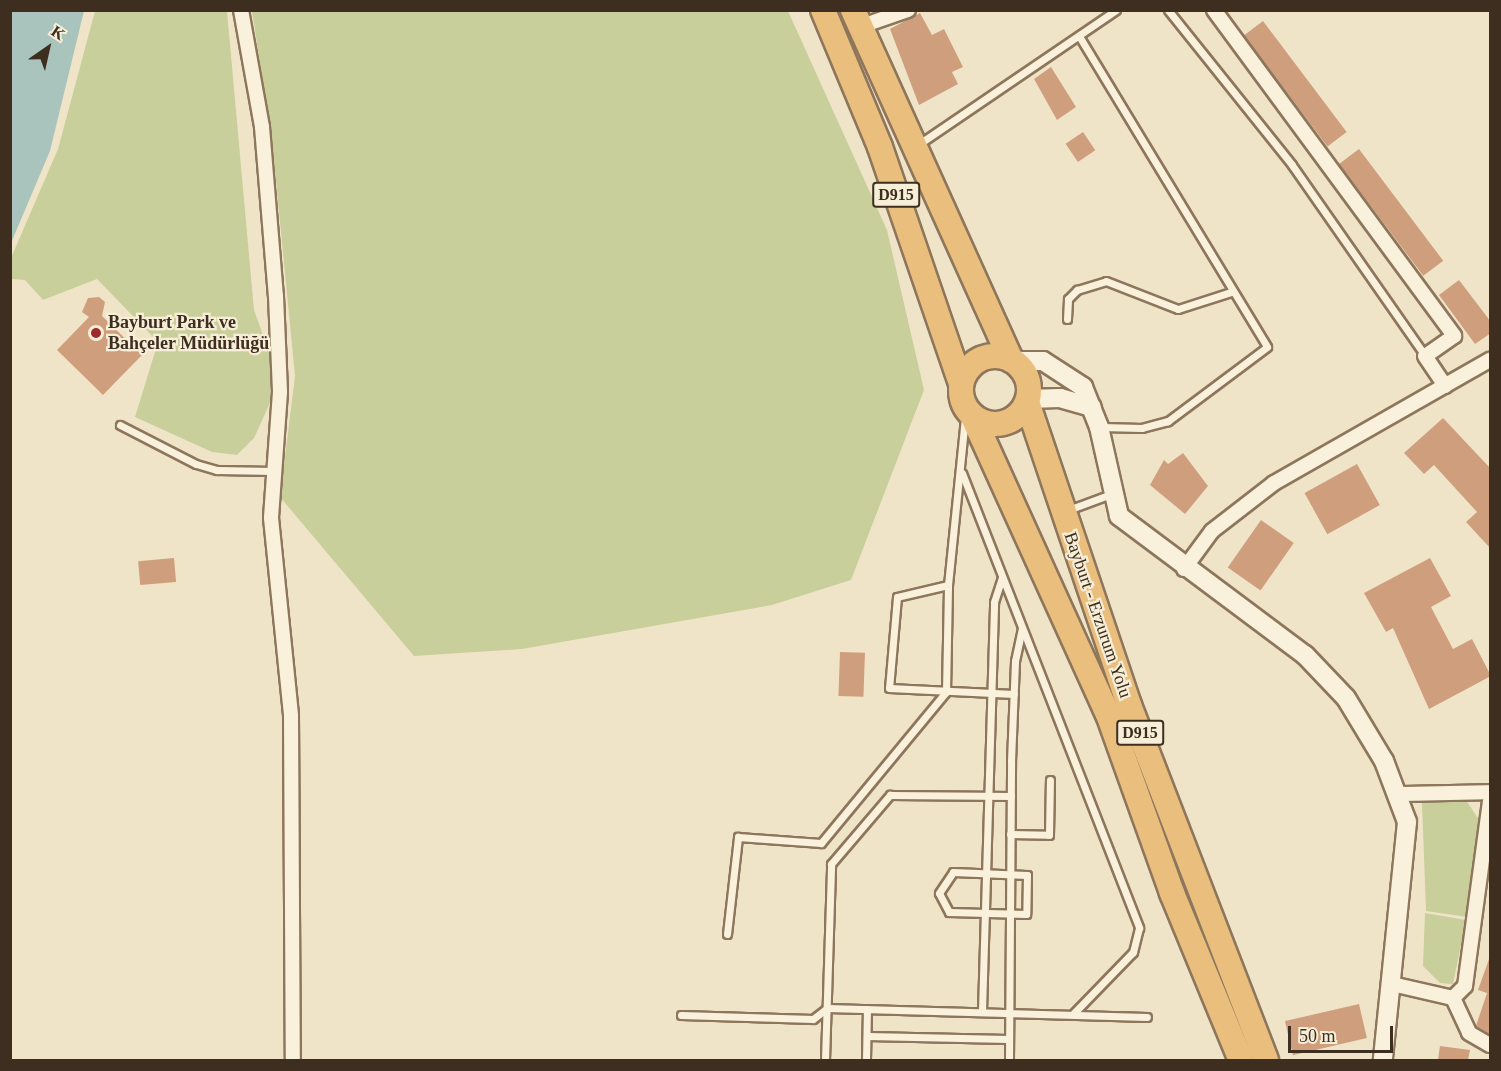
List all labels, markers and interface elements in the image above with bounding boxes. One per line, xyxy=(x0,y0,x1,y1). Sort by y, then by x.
north arrow xyxy=(18,18,78,78)
text: K xyxy=(48,22,68,43)
road number: D915 xyxy=(872,182,920,208)
place label: Bayburt Park ve Bahçeler Müdürlüğü xyxy=(108,312,270,354)
marker: Bayburt Park ve Bahçeler Müdürlüğü xyxy=(89,326,103,340)
street label: Bayburt - Erzurum Yolu xyxy=(1059,529,1137,701)
road number: D915 xyxy=(1116,720,1164,746)
scale bar xyxy=(1291,1014,1396,1052)
text: 50 m xyxy=(1299,1026,1336,1046)

